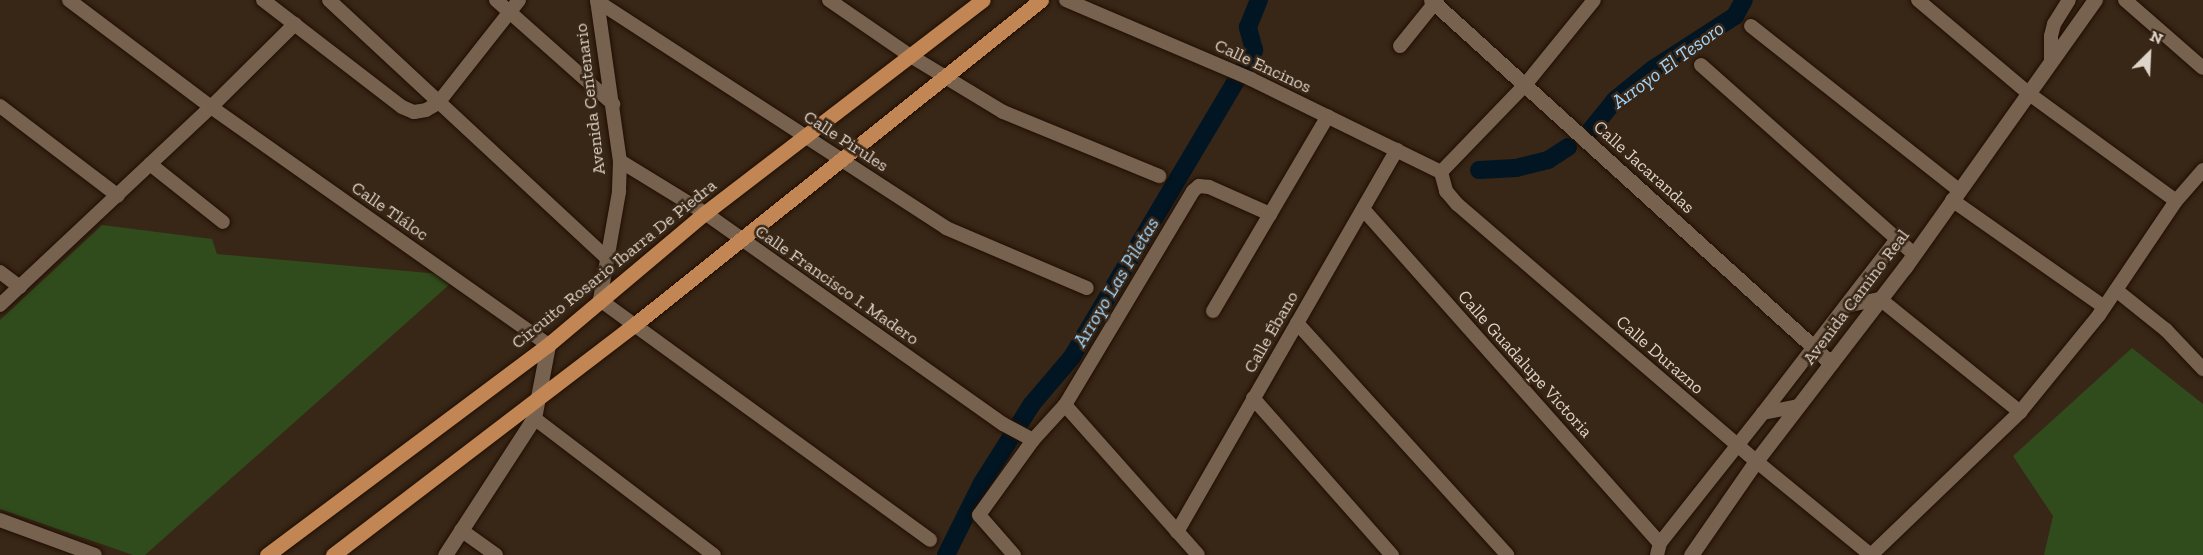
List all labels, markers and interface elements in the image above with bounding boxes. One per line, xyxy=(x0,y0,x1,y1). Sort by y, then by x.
water label: Arroyo El Tesoro xyxy=(1607,16,1729,114)
street label: Avenida Centenario xyxy=(570,22,610,176)
north arrow xyxy=(2119,24,2179,84)
text: N xyxy=(2147,26,2166,48)
street label: Calle Encinos xyxy=(1211,34,1315,98)
street label: Calle Pirules xyxy=(800,106,892,176)
street label: Calle Jacarandas xyxy=(1589,116,1699,218)
street label: Circuito Rosario Ibarra De Piedra xyxy=(507,175,721,353)
street label: Calle Tláloc xyxy=(347,177,433,245)
water label: Arroyo Las Piletas xyxy=(1068,213,1164,351)
street label: Calle Francisco I. Madero xyxy=(751,220,923,350)
street label: Avenida Camino Real xyxy=(1798,225,1914,369)
street label: Calle Guadalupe Victoria xyxy=(1453,286,1597,442)
street label: Calle Ébano xyxy=(1239,287,1303,377)
street label: Calle Durazno xyxy=(1612,311,1708,399)

